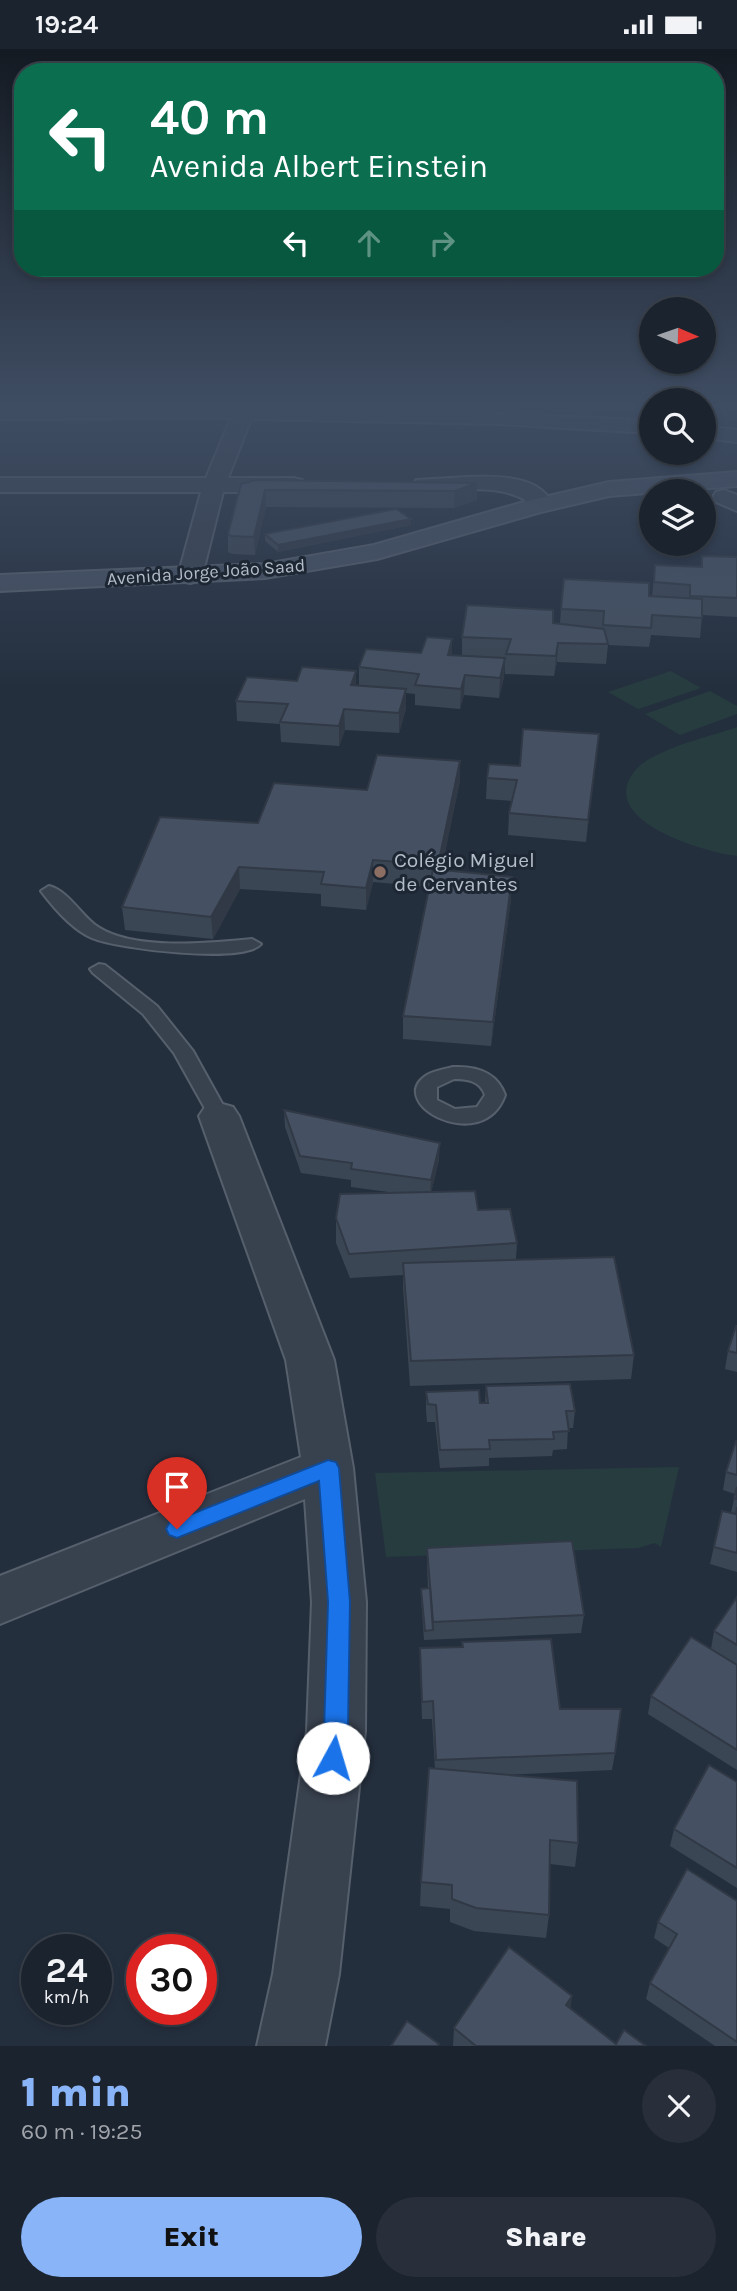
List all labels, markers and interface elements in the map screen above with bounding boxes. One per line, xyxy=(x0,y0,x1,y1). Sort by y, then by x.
text: 19:24 xyxy=(35,9,98,40)
text: 40 m xyxy=(150,89,269,146)
icon: left xyxy=(35,91,126,182)
text: Avenida Albert Einstein xyxy=(150,148,488,185)
icon: left xyxy=(277,224,315,262)
icon: ahead xyxy=(350,224,388,262)
icon: right xyxy=(423,224,461,262)
north arrow xyxy=(639,297,716,375)
map controls xyxy=(639,297,716,556)
button: search xyxy=(639,388,716,465)
button: layers xyxy=(639,479,716,556)
street label: Avenida Jorge João Saad xyxy=(106,554,306,590)
place label: Colégio Miguel de Cervantes xyxy=(394,848,535,896)
marker: Colégio Miguel de Cervantes xyxy=(372,864,388,880)
pin xyxy=(147,1457,207,1529)
icon: arrive xyxy=(158,1468,196,1506)
position arrow xyxy=(296,1721,370,1795)
speed limit sign: 30 xyxy=(126,1934,217,2025)
text: 24 xyxy=(46,1950,88,1991)
text: km/h xyxy=(44,1986,89,2008)
text: 1 min xyxy=(21,2067,131,2117)
button: close xyxy=(642,2069,716,2143)
text: 60 m · 19:25 xyxy=(21,2118,142,2145)
button: Exit xyxy=(21,2197,362,2277)
button: Share xyxy=(376,2197,716,2277)

